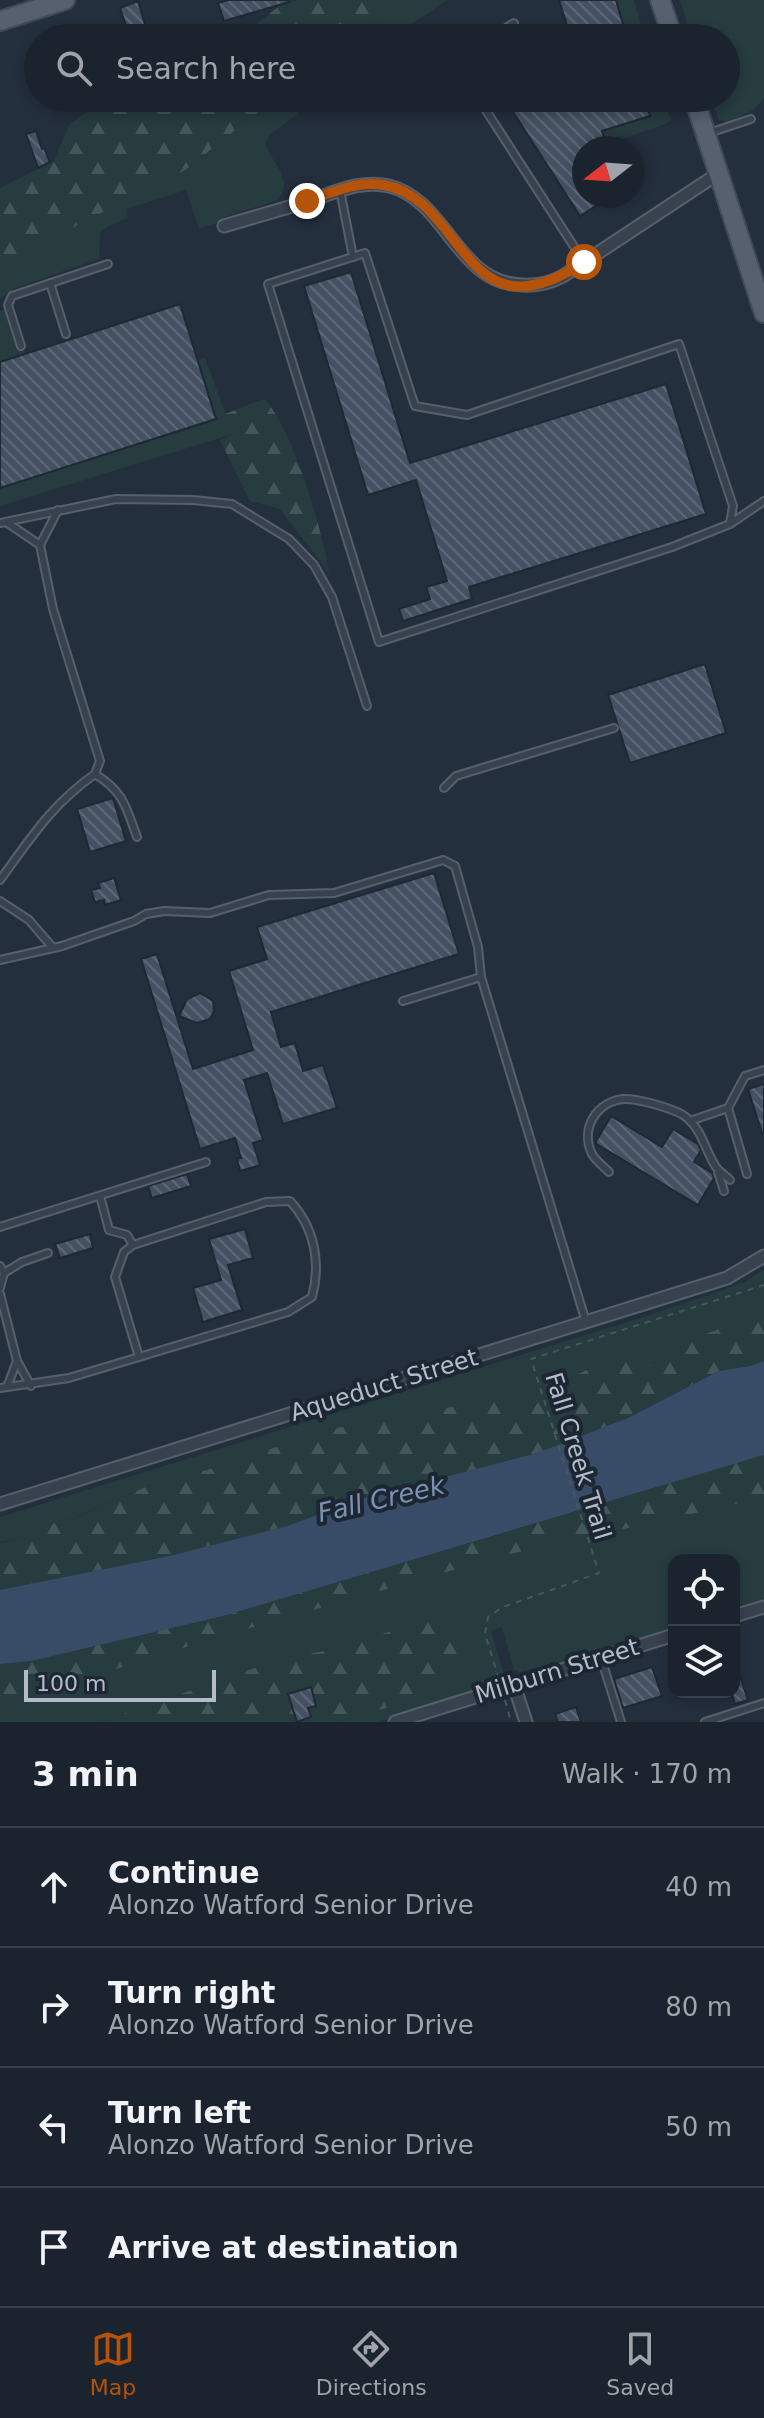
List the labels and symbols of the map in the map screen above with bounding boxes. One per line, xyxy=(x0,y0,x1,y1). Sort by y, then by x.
north arrow xyxy=(572,136,644,208)
route end xyxy=(289,183,325,219)
route start xyxy=(566,244,602,280)
street label: Aqueduct Street xyxy=(287,1343,481,1427)
street label: Fall Creek Trail xyxy=(539,1369,617,1543)
water label: Fall Creek xyxy=(315,1470,448,1528)
street label: Milburn Street xyxy=(472,1633,642,1709)
scale bar xyxy=(24,1666,216,1702)

